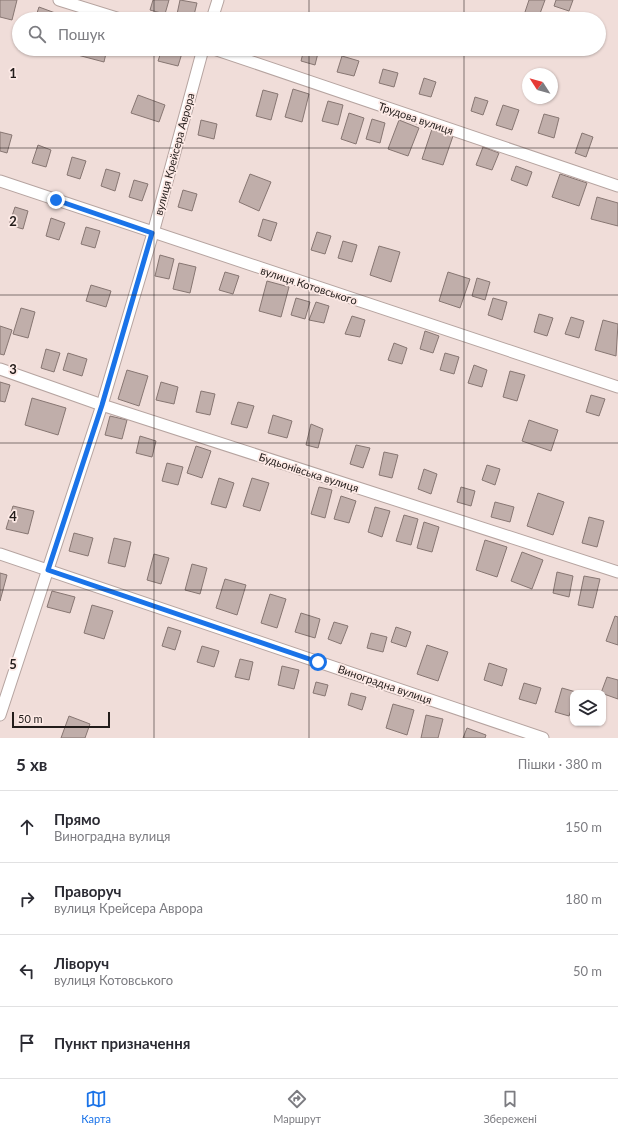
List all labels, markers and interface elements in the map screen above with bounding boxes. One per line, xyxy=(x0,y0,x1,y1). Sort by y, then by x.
search box xyxy=(12,12,606,56)
icon: search xyxy=(26,23,48,45)
text: Пошук xyxy=(58,25,105,43)
text: 1 xyxy=(9,65,17,81)
north arrow xyxy=(522,68,558,104)
street label: вулиця Крейсера Аврора xyxy=(151,91,197,217)
street label: Трудова вулиця xyxy=(377,99,455,137)
route end xyxy=(47,191,65,209)
text: 2 xyxy=(9,213,17,229)
street label: вулиця Котовського xyxy=(259,263,359,307)
text: 3 xyxy=(9,361,17,377)
street label: Будьонівська вулиця xyxy=(257,450,361,494)
text: 4 xyxy=(9,508,17,524)
route start xyxy=(309,653,327,671)
text: 5 xyxy=(9,656,17,672)
street label: Виноградна вулиця xyxy=(336,662,434,706)
map controls xyxy=(570,690,606,726)
button: layers xyxy=(570,690,606,726)
scale bar xyxy=(12,710,110,729)
text: 50 m xyxy=(18,712,43,725)
text: 5 хв xyxy=(16,754,47,775)
text: Пішки · 380 m xyxy=(518,756,602,772)
text: Прямо xyxy=(54,810,100,828)
icon: ahead xyxy=(16,816,38,838)
text: 150 m xyxy=(565,819,602,835)
text: Виноградна вулиця xyxy=(54,828,170,844)
text: Праворуч xyxy=(54,882,121,900)
icon: right xyxy=(16,888,38,910)
text: 180 m xyxy=(565,891,602,907)
text: вулиця Крейсера Аврора xyxy=(54,900,203,916)
text: Ліворуч xyxy=(54,954,109,972)
icon: left xyxy=(16,960,38,982)
text: 50 m xyxy=(573,963,602,979)
text: вулиця Котовського xyxy=(54,972,173,988)
icon: arrive xyxy=(16,1032,38,1054)
text: Пункт призначення xyxy=(54,1034,190,1052)
tab: Карта xyxy=(81,1088,111,1125)
tab: Маршрут xyxy=(273,1088,321,1125)
tab: Збережені xyxy=(483,1088,537,1125)

